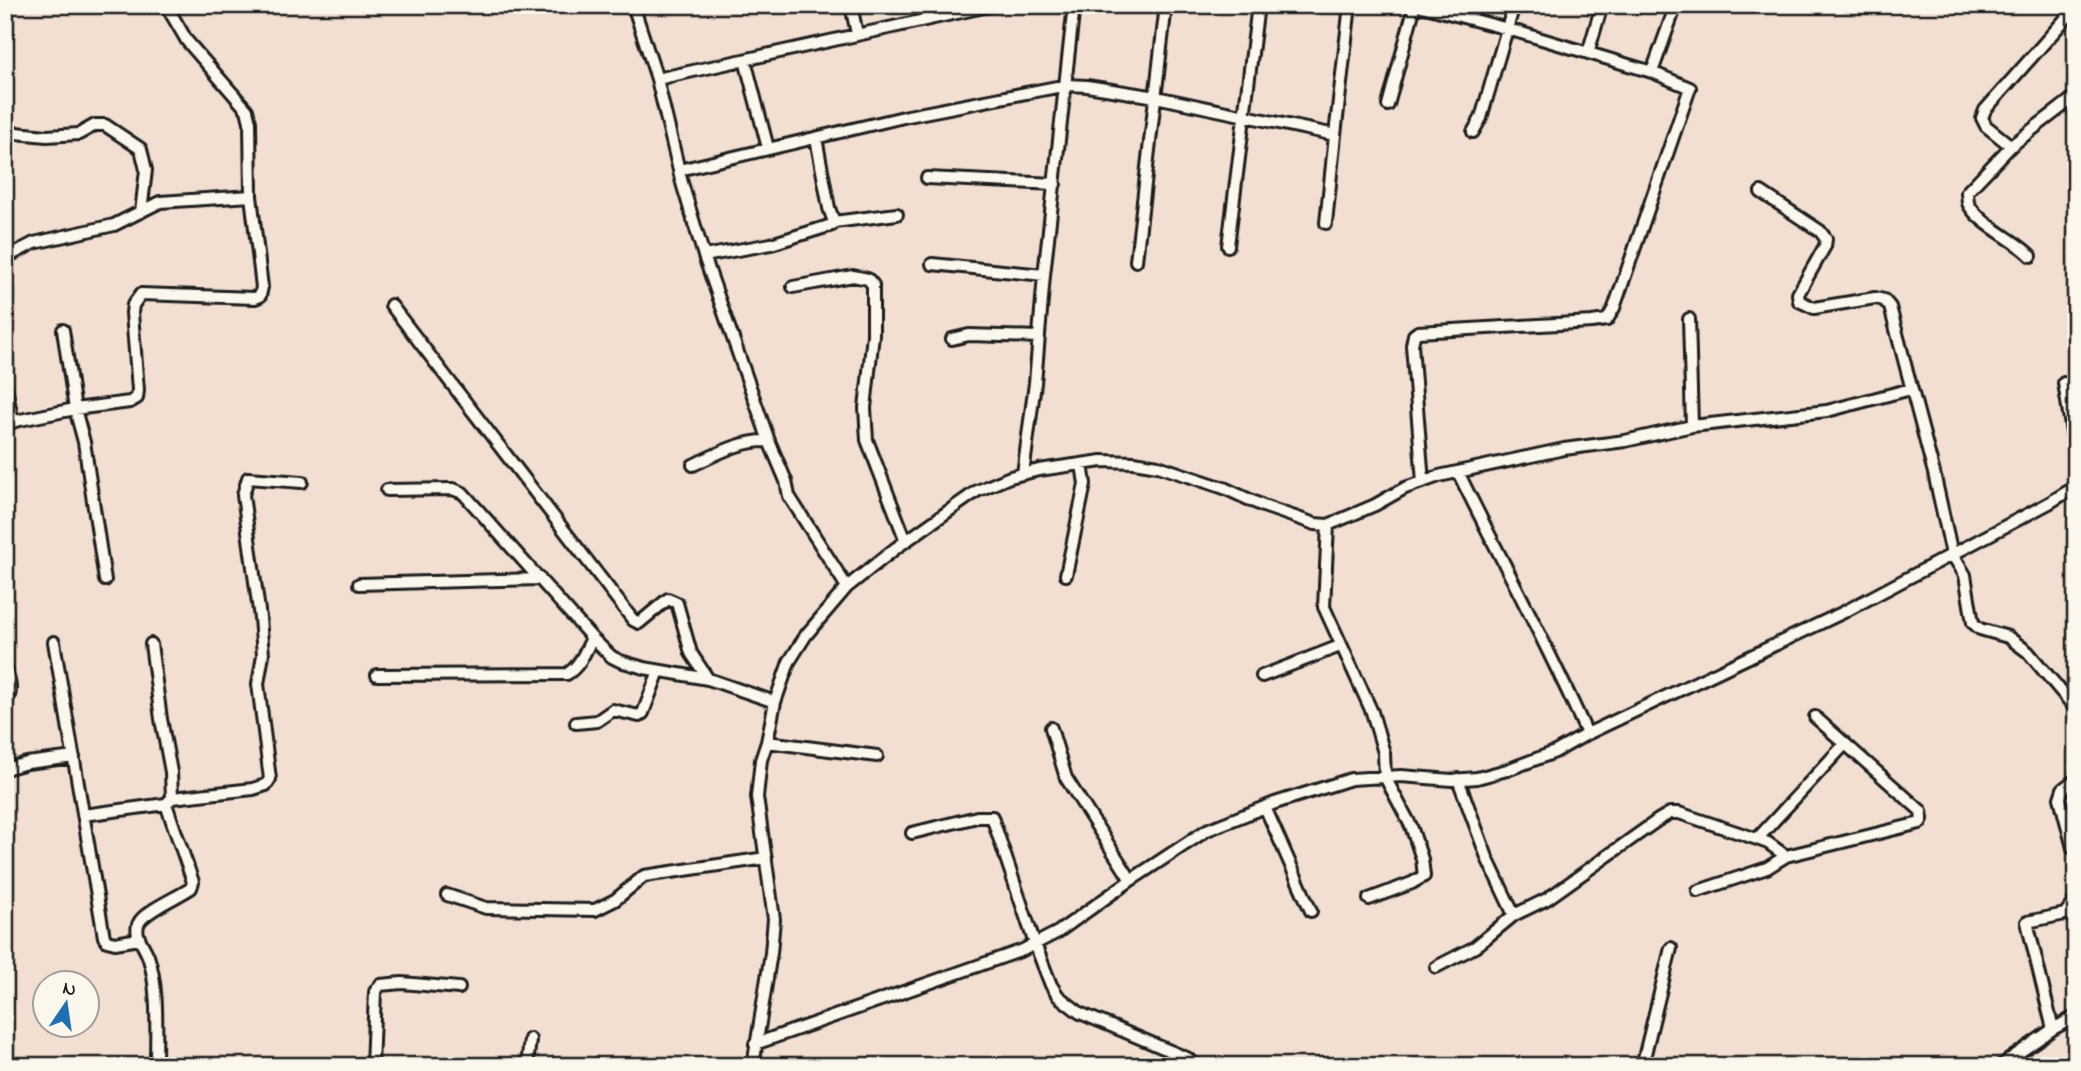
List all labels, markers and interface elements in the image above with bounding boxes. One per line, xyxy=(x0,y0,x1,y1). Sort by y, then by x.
north arrow xyxy=(32,970,102,1040)
text: N xyxy=(60,975,79,1005)

